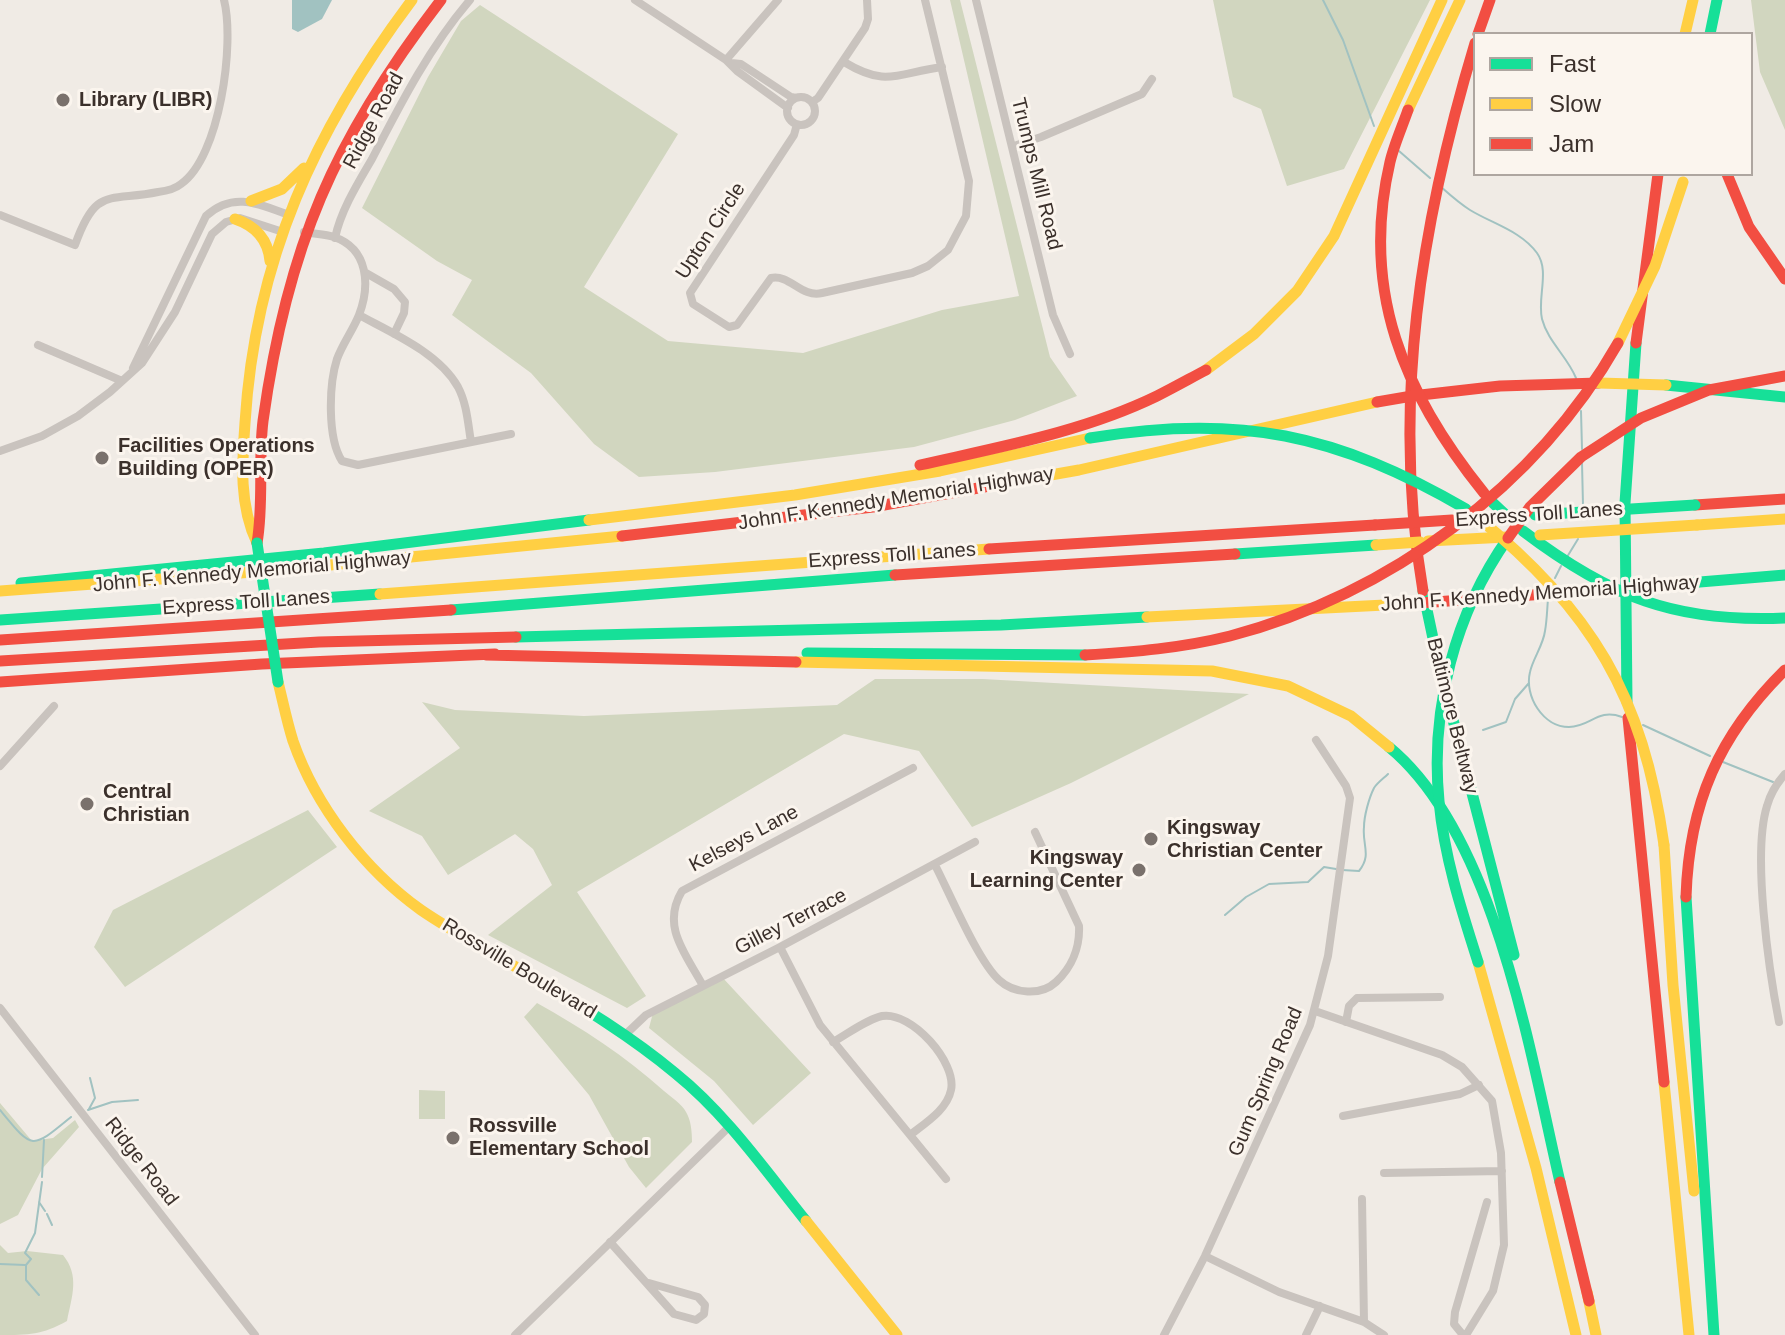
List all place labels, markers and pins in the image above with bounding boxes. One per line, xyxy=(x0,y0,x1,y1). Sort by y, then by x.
place label: Library (LIBR) xyxy=(79,88,212,112)
marker: Library (LIBR) xyxy=(54,91,72,109)
place label: Facilities Operations Building (OPER) xyxy=(118,434,315,481)
marker: Facilities Operations Building (OPER) xyxy=(93,449,111,467)
place label: Central Christian xyxy=(103,780,190,827)
marker: Central Christian xyxy=(78,795,96,813)
place label: Kingsway Christian Center xyxy=(1167,816,1323,863)
marker: Kingsway Christian Center xyxy=(1142,830,1160,848)
place label: Kingsway Learning Center xyxy=(970,846,1123,893)
marker: Kingsway Learning Center xyxy=(1130,861,1148,879)
place label: Rossville Elementary School xyxy=(469,1114,649,1161)
marker: Rossville Elementary School xyxy=(444,1129,462,1147)

